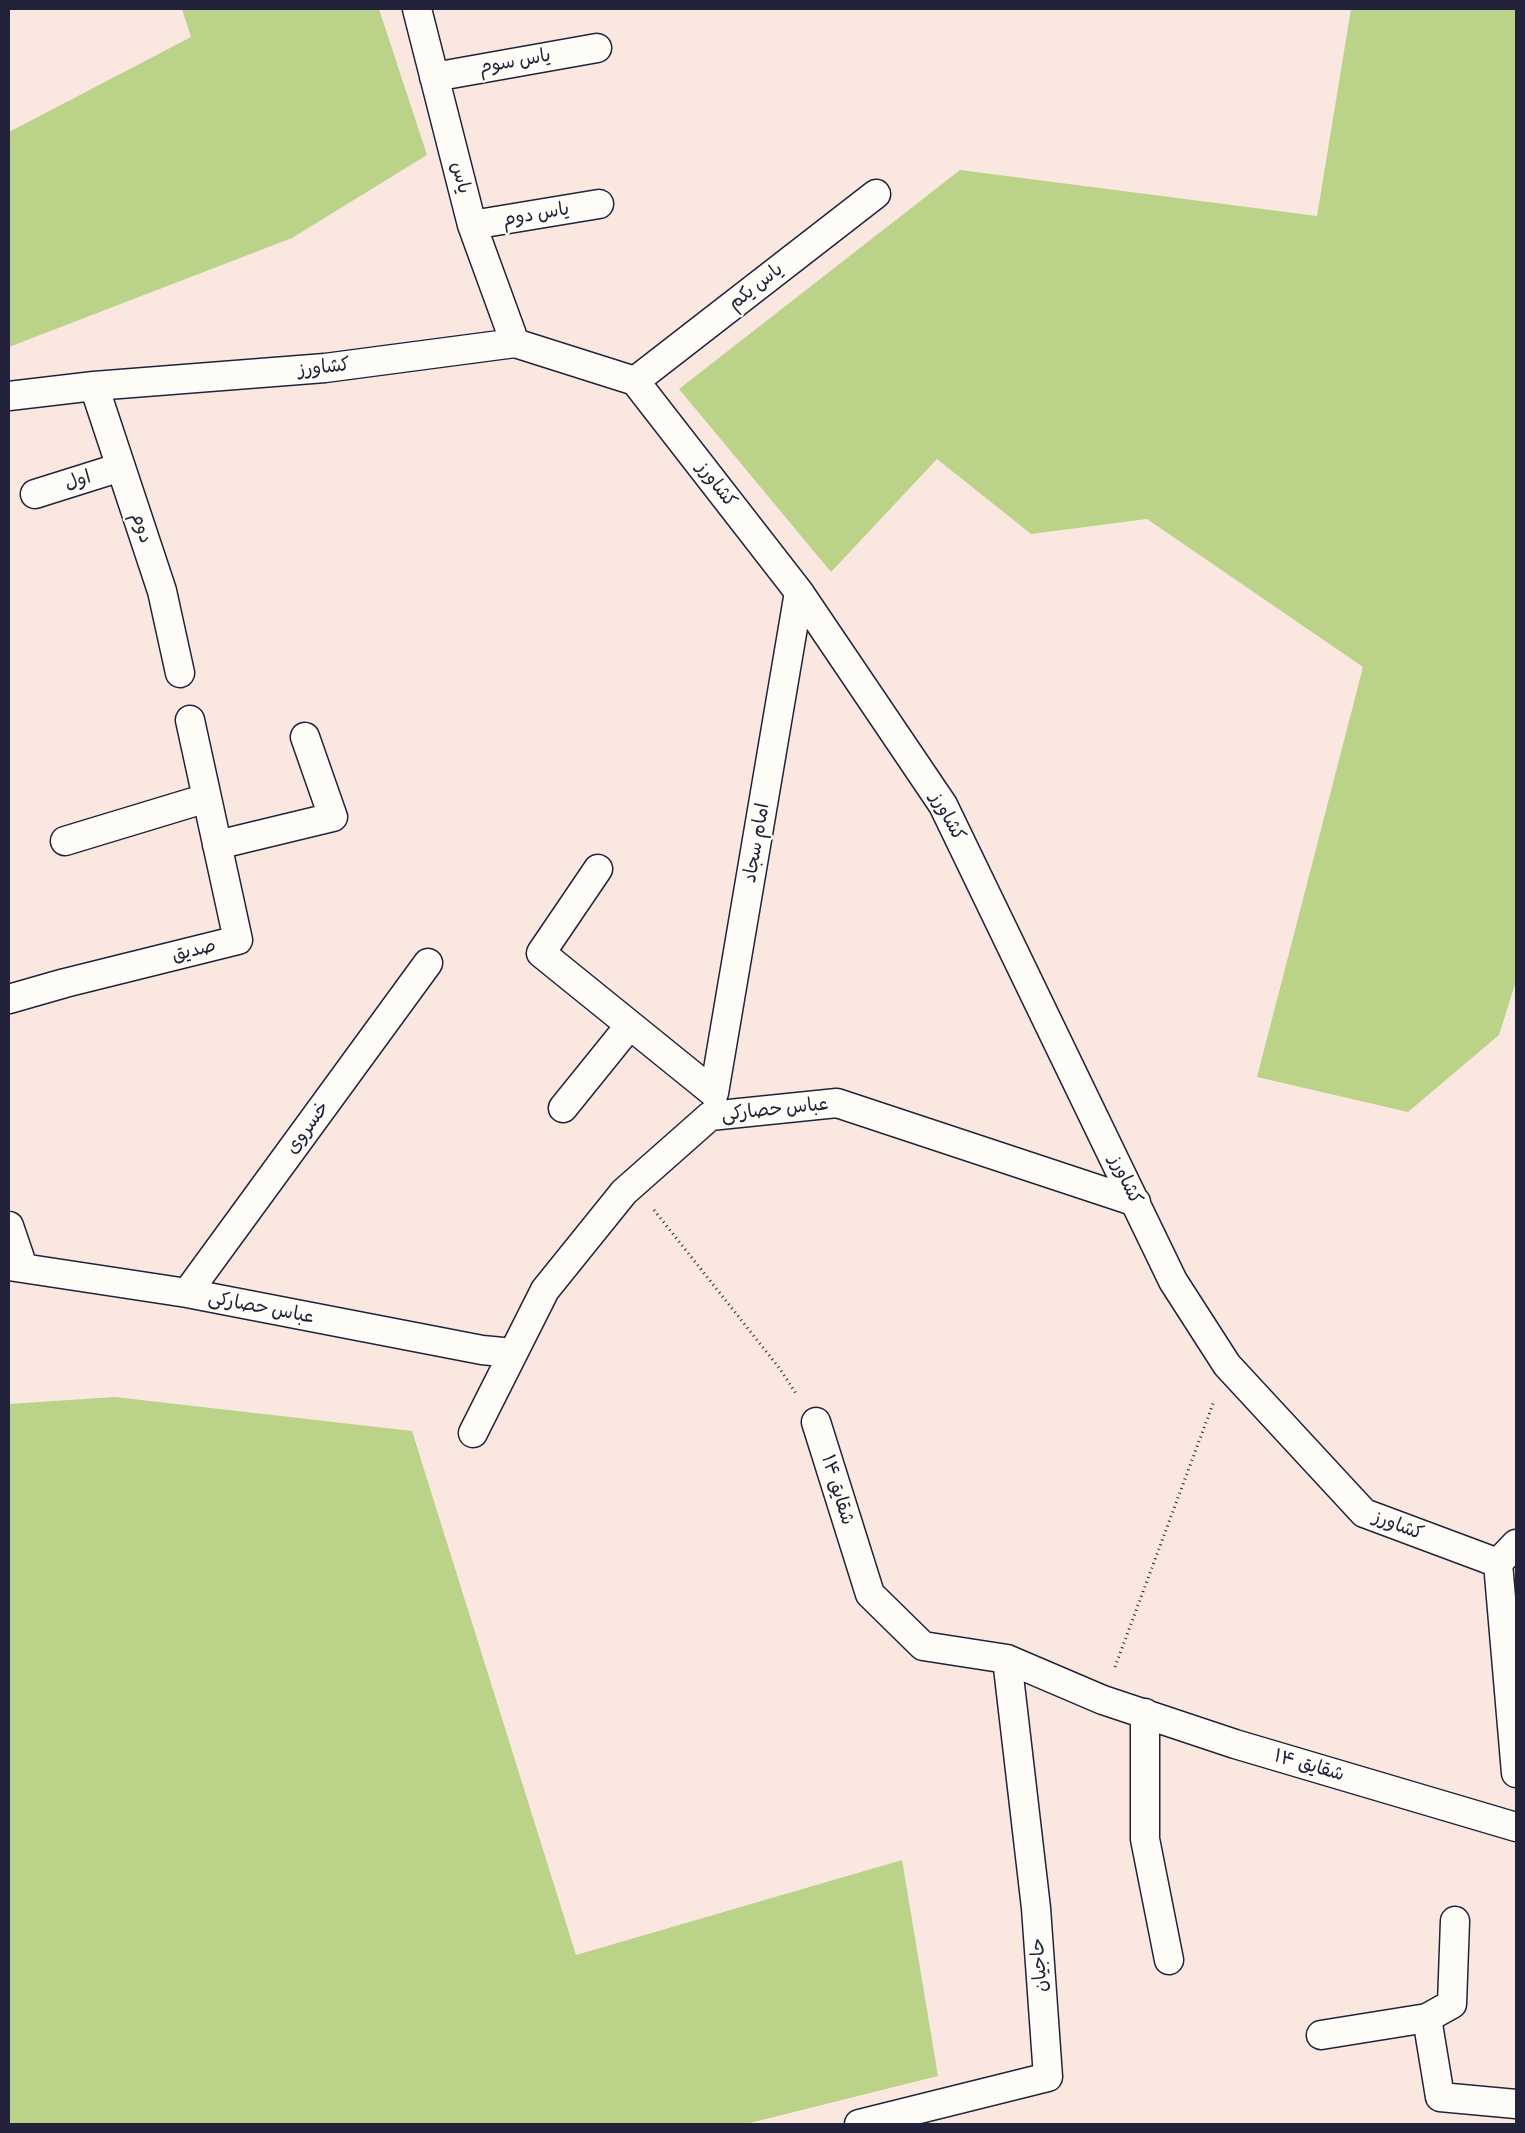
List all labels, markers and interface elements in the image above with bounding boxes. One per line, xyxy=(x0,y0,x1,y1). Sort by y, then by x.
street label: یاس سوم xyxy=(477,44,553,80)
street label: یاس xyxy=(445,160,475,196)
street label: یاس دوم xyxy=(501,198,571,232)
street label: یاس یکم xyxy=(724,259,788,315)
street label: کشاورز xyxy=(297,354,351,382)
street label: کشاورز xyxy=(691,457,741,513)
street label: اول xyxy=(62,466,94,496)
street label: دوم xyxy=(125,510,157,546)
street label: کشاورز xyxy=(924,789,970,845)
street label: امام سجاد xyxy=(739,801,775,885)
street label: صدیق xyxy=(170,935,218,967)
street label: عباس حصارکی xyxy=(720,1093,830,1127)
street label: خسروی xyxy=(281,1097,335,1159)
street label: کشاورز xyxy=(1103,1152,1147,1208)
street label: عباس حصارکی xyxy=(206,1287,316,1329)
street label: شقایق ۱۴ xyxy=(816,1452,858,1528)
street label: کشاورز xyxy=(1370,1506,1426,1546)
street label: شقایق ۱۴ xyxy=(1271,1745,1347,1787)
street label: حاجیان xyxy=(1027,1937,1053,1993)

